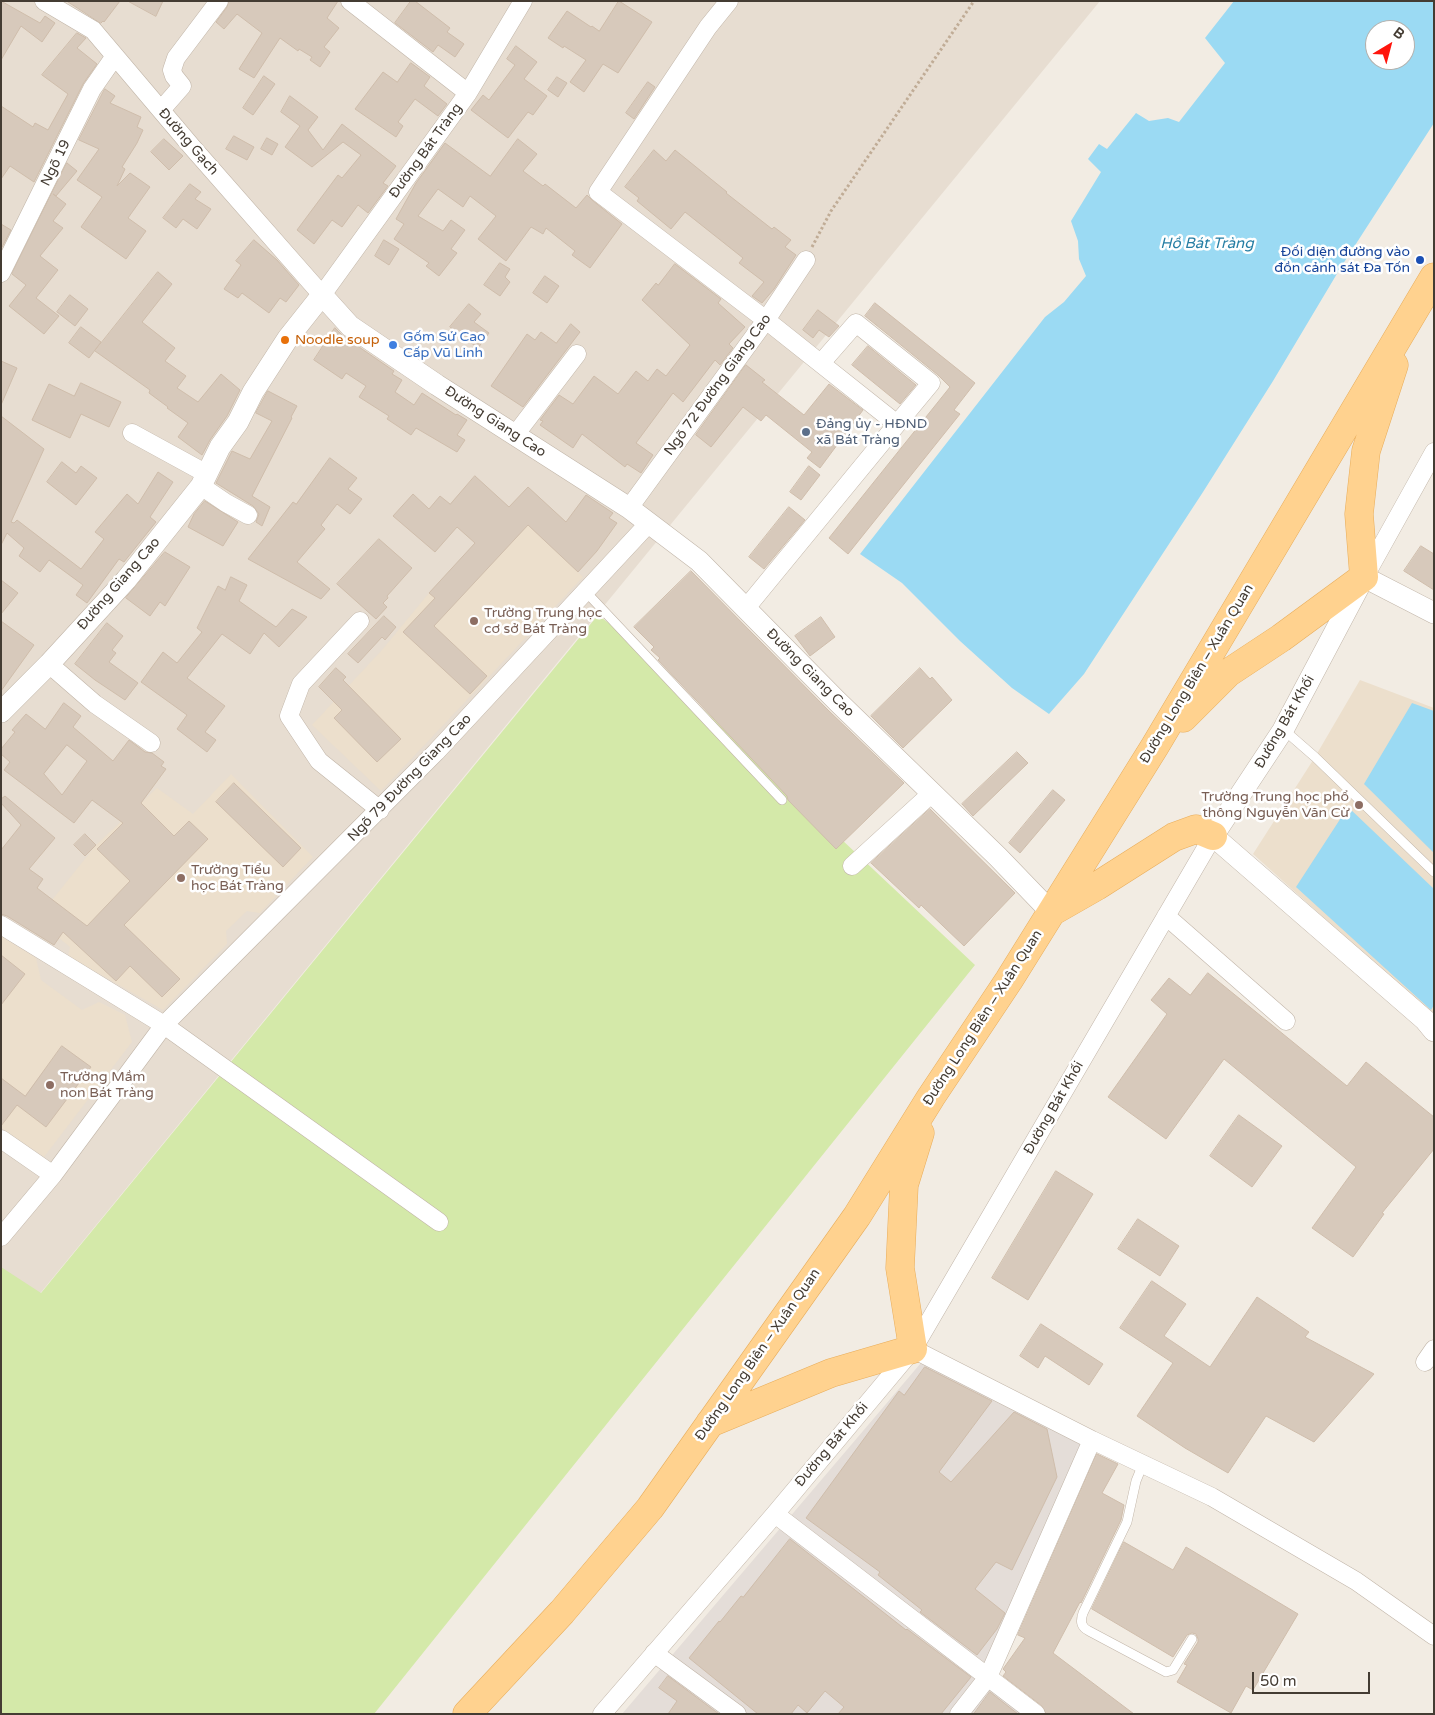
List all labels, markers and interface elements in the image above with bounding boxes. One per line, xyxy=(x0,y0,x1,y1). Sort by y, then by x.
north arrow xyxy=(1365,20,1415,70)
text: B xyxy=(1390,24,1408,43)
street label: Đường Bát Tràng xyxy=(386,100,466,202)
street label: Đường Gạch xyxy=(154,105,222,179)
street label: Ngõ 19 xyxy=(38,137,74,189)
water label: Hồ Bát Tràng xyxy=(1160,235,1254,253)
place label: Đối diện đường vào đồn cảnh sát Đa Tốn xyxy=(1274,244,1410,276)
marker: Đối diện đường vào đồn cảnh sát Đa Tốn xyxy=(1414,254,1426,266)
street label: Ngõ 72 Đường Giang Cao xyxy=(661,311,775,459)
place label: Gốm Sứ Cao Cấp Vũ Linh xyxy=(403,329,486,362)
place label: Noodle soup xyxy=(295,332,380,348)
marker: Noodle soup xyxy=(279,334,291,346)
marker: Gốm Sứ Cao Cấp Vũ Linh xyxy=(387,339,399,351)
street label: Đường Giang Cao xyxy=(441,383,549,461)
place label: Đảng ủy - HĐND xã Bát Tràng xyxy=(816,416,927,448)
marker: Đảng ủy - HĐND xã Bát Tràng xyxy=(800,426,812,438)
street label: Đường Giang Cao xyxy=(74,534,164,634)
street label: Đường Long Biên – Xuân Quan xyxy=(1137,581,1257,767)
place label: Trường Trung học cơ sở Bát Tràng xyxy=(484,605,602,638)
marker: Trường Trung học cơ sở Bát Tràng xyxy=(468,615,480,627)
street label: Đường Giang Cao xyxy=(762,625,858,721)
street label: Đường Bát Khối xyxy=(1251,672,1319,772)
street label: Ngõ 79 Đường Giang Cao xyxy=(345,711,475,845)
place label: Trường Trung học phổ thông Nguyễn Văn Cừ xyxy=(1201,789,1349,822)
marker: Trường Trung học phổ thông Nguyễn Văn Cừ xyxy=(1353,799,1365,811)
place label: Trường Tiểu học Bát Tràng xyxy=(191,862,284,894)
marker: Trường Tiểu học Bát Tràng xyxy=(175,872,187,884)
street label: Đường Long Biên – Xuân Quan xyxy=(920,927,1046,1109)
street label: Đường Bát Khối xyxy=(1020,1058,1088,1158)
place label: Trường Mầm non Bát Tràng xyxy=(60,1069,154,1102)
marker: Trường Mầm non Bát Tràng xyxy=(44,1079,56,1091)
street label: Đường Long Biên – Xuân Quan xyxy=(692,1266,824,1444)
street label: Đường Bát Khối xyxy=(792,1399,872,1491)
scale bar xyxy=(1255,1662,1372,1694)
text: 50 m xyxy=(1260,1672,1297,1690)

